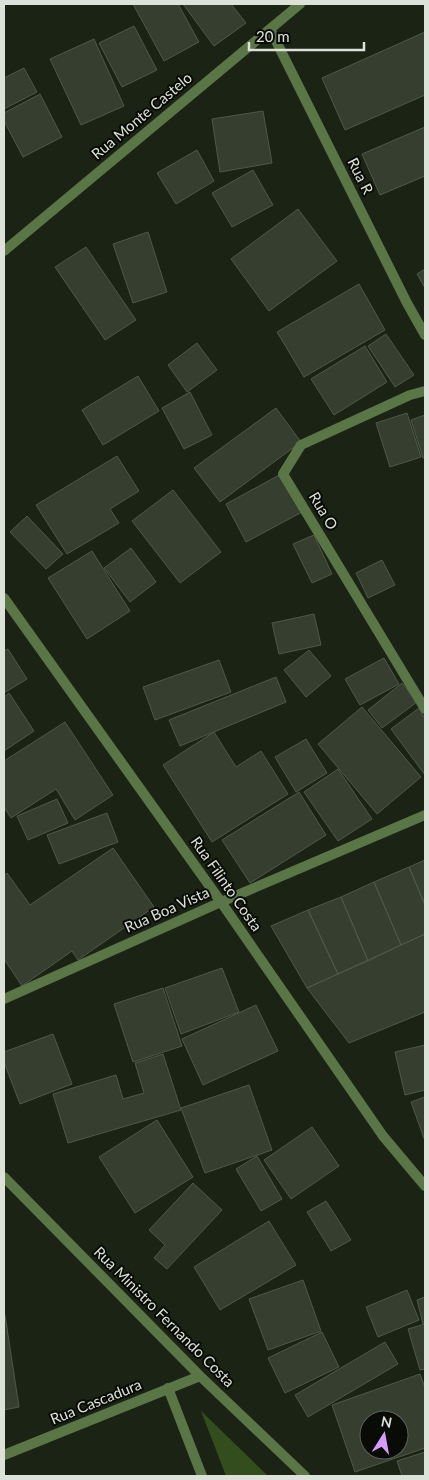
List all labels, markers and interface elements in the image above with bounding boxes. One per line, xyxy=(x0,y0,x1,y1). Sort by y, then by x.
scale bar xyxy=(249,20,364,52)
text: 20 m xyxy=(256,27,290,45)
street label: Rua Monte Castelo xyxy=(87,68,195,162)
street label: Rua R xyxy=(344,154,378,197)
street label: Rua O xyxy=(306,488,342,533)
street label: Rua Filinto Costa xyxy=(187,833,266,934)
street label: Rua Boa Vista xyxy=(122,882,212,936)
street label: Rua Ministro Fernando Costa xyxy=(91,1242,239,1390)
street label: Rua Cascadura xyxy=(47,1375,144,1428)
north arrow xyxy=(359,1410,409,1460)
text: N xyxy=(380,1412,393,1431)

